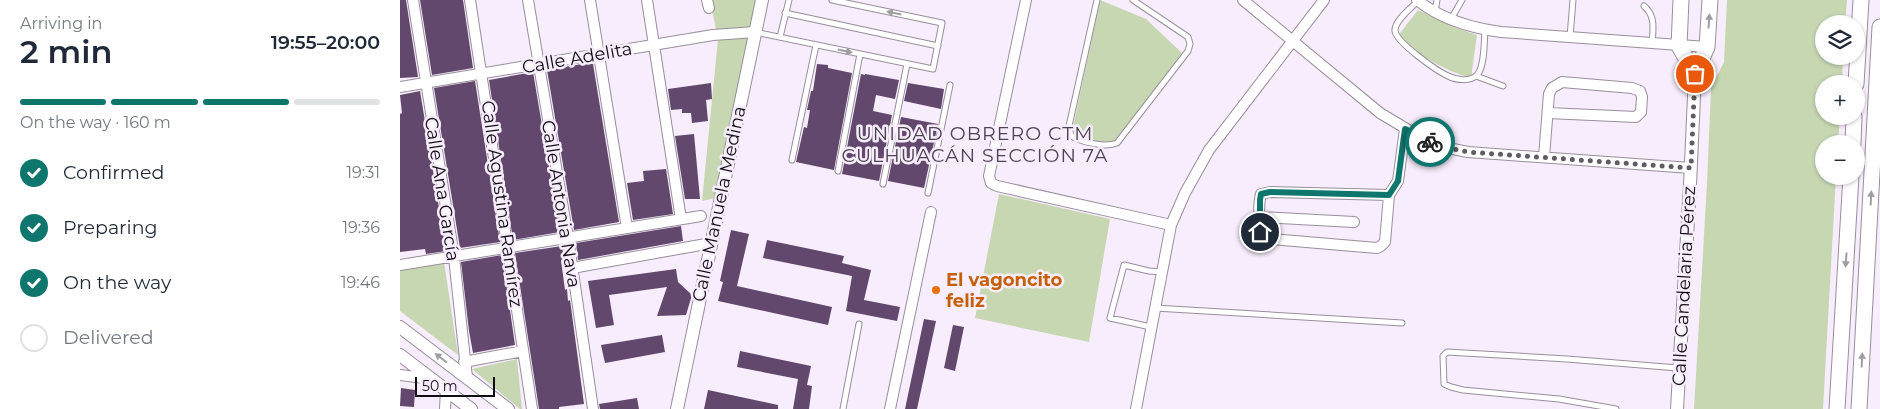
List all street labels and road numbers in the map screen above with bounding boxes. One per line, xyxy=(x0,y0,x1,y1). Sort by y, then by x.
street label: Calle Adelita xyxy=(520,37,634,79)
street label: Calle Agustina Ramírez xyxy=(477,99,527,309)
street label: Calle Manuela Medina xyxy=(687,104,751,304)
street label: Calle Ana García xyxy=(420,115,464,263)
street label: Calle Antonia Nava xyxy=(537,119,585,289)
street label: Calle Candelaria Pérez xyxy=(1668,185,1700,387)

